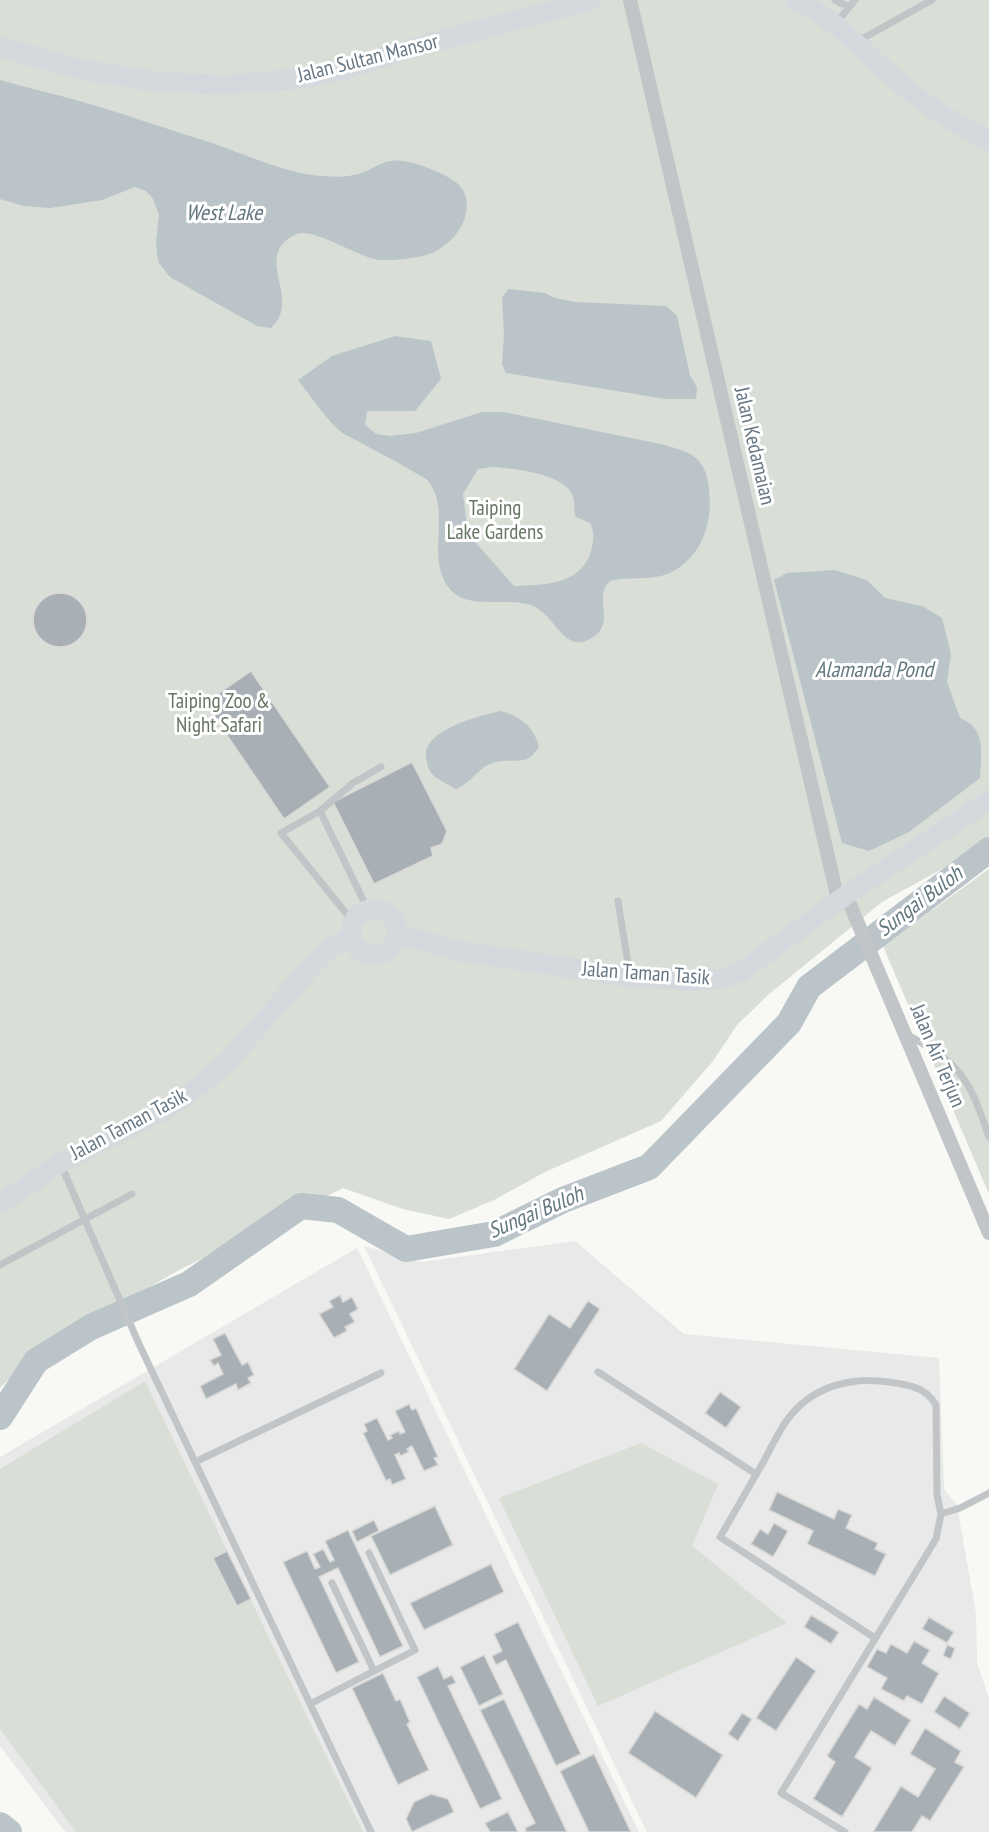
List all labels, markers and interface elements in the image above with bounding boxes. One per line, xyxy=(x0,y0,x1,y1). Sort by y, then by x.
street label: Jalan Sultan Mansor xyxy=(295,29,441,89)
water label: West Lake xyxy=(186,201,262,227)
street label: Jalan Kedamaian xyxy=(728,385,780,507)
park label: Taiping Lake Gardens xyxy=(447,496,543,546)
water label: Alamanda Pond xyxy=(815,658,933,684)
park label: Taiping Zoo & Night Safari xyxy=(168,689,270,739)
water label: Sungai Buloh xyxy=(872,861,968,943)
street label: Jalan Taman Tasik xyxy=(581,957,711,991)
street label: Jalan Air Terjun xyxy=(904,1001,970,1111)
street label: Jalan Taman Tasik xyxy=(67,1084,191,1166)
water label: Sungai Buloh xyxy=(485,1181,587,1245)

